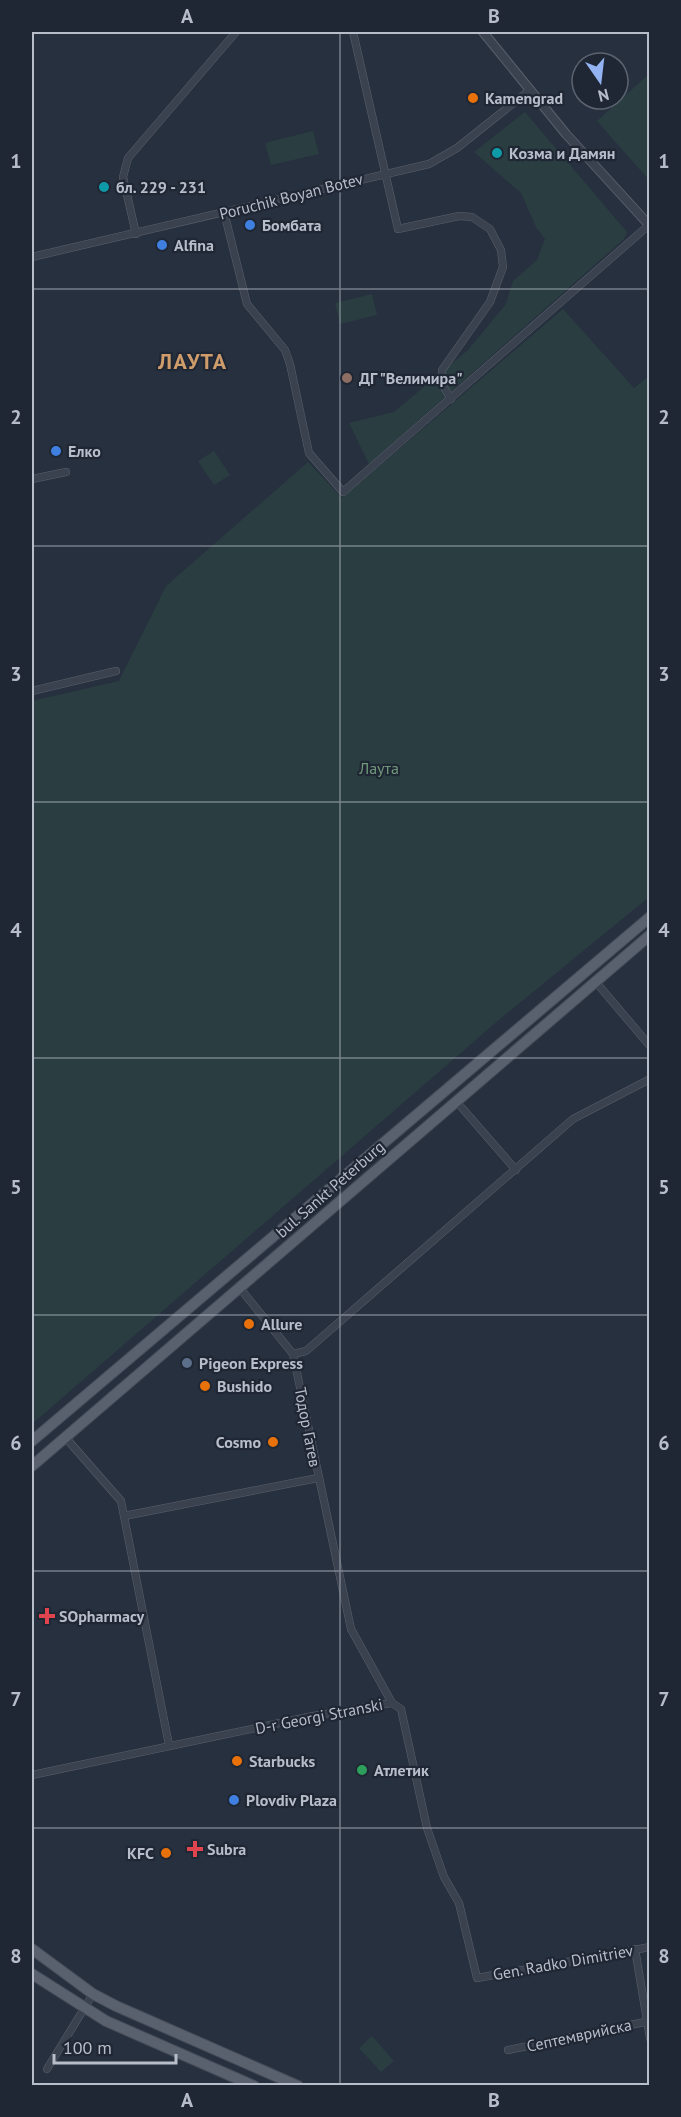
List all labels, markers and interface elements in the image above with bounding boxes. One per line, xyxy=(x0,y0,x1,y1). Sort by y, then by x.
text: A xyxy=(181,3,194,29)
text: B xyxy=(488,3,500,29)
north arrow xyxy=(570,51,630,111)
text: N xyxy=(596,85,611,107)
place label: Kamengrad xyxy=(485,88,563,108)
marker: Kamengrad xyxy=(466,91,480,105)
place label: Козма и Дамян xyxy=(509,143,615,163)
marker: Козма и Дамян xyxy=(490,146,504,160)
text: 1 xyxy=(10,148,22,174)
text: 1 xyxy=(658,148,670,174)
street label: Poruchik Boyan Botev xyxy=(217,168,365,224)
place label: бл. 229 - 231 xyxy=(116,177,206,197)
marker: бл. 229 - 231 xyxy=(97,180,111,194)
place label: Бомбата xyxy=(262,215,322,235)
marker: Бомбата xyxy=(243,218,257,232)
place label: Alfina xyxy=(174,235,214,255)
marker: Alfina xyxy=(155,238,169,252)
district label: ЛАУТА xyxy=(157,347,228,375)
place label: ДГ "Велимира" xyxy=(359,368,463,388)
marker: ДГ "Велимира" xyxy=(340,371,354,385)
text: 2 xyxy=(10,404,22,430)
text: 2 xyxy=(658,404,670,430)
place label: Елко xyxy=(68,441,101,461)
marker: Елко xyxy=(49,444,63,458)
text: 3 xyxy=(10,661,22,687)
text: 3 xyxy=(658,661,670,687)
park label: Лаута xyxy=(358,758,399,778)
text: 4 xyxy=(10,917,22,943)
text: 4 xyxy=(658,917,670,943)
street label: bul. Sankt Peterburg xyxy=(272,1136,388,1242)
text: 5 xyxy=(10,1174,22,1200)
text: 5 xyxy=(658,1174,670,1200)
place label: Allure xyxy=(261,1314,302,1334)
marker: Allure xyxy=(242,1317,256,1331)
place label: Pigeon Express xyxy=(199,1353,303,1373)
marker: Pigeon Express xyxy=(180,1356,194,1370)
place label: Bushido xyxy=(217,1376,272,1396)
marker: Bushido xyxy=(198,1379,212,1393)
street label: Тодор Гатев xyxy=(290,1385,326,1469)
text: 6 xyxy=(10,1430,22,1456)
text: 6 xyxy=(658,1430,670,1456)
place label: Cosmo xyxy=(216,1432,261,1452)
marker: Cosmo xyxy=(266,1435,280,1449)
place label: SOpharmacy xyxy=(59,1606,145,1626)
marker: SOpharmacy xyxy=(40,1609,54,1623)
text: 7 xyxy=(10,1686,22,1712)
text: 7 xyxy=(658,1686,670,1712)
street label: D-r Georgi Stranski xyxy=(253,1694,385,1738)
place label: Starbucks xyxy=(249,1751,316,1771)
marker: Starbucks xyxy=(230,1754,244,1768)
place label: Атлетик xyxy=(374,1760,429,1780)
marker: Атлетик xyxy=(355,1763,369,1777)
place label: Plovdiv Plaza xyxy=(246,1790,337,1810)
marker: Plovdiv Plaza xyxy=(227,1793,241,1807)
place label: Subra xyxy=(207,1839,246,1859)
marker: Subra xyxy=(188,1842,202,1856)
place label: KFC xyxy=(127,1843,154,1863)
marker: KFC xyxy=(159,1846,173,1860)
street label: Gen. Radko Dimitriev xyxy=(491,1940,635,1984)
text: 8 xyxy=(10,1943,22,1969)
text: 8 xyxy=(658,1943,670,1969)
street label: Септемврийска xyxy=(525,2014,633,2056)
scale bar xyxy=(54,2027,176,2065)
text: 100 m xyxy=(63,2036,112,2059)
text: A xyxy=(181,2087,194,2113)
text: B xyxy=(488,2087,500,2113)

